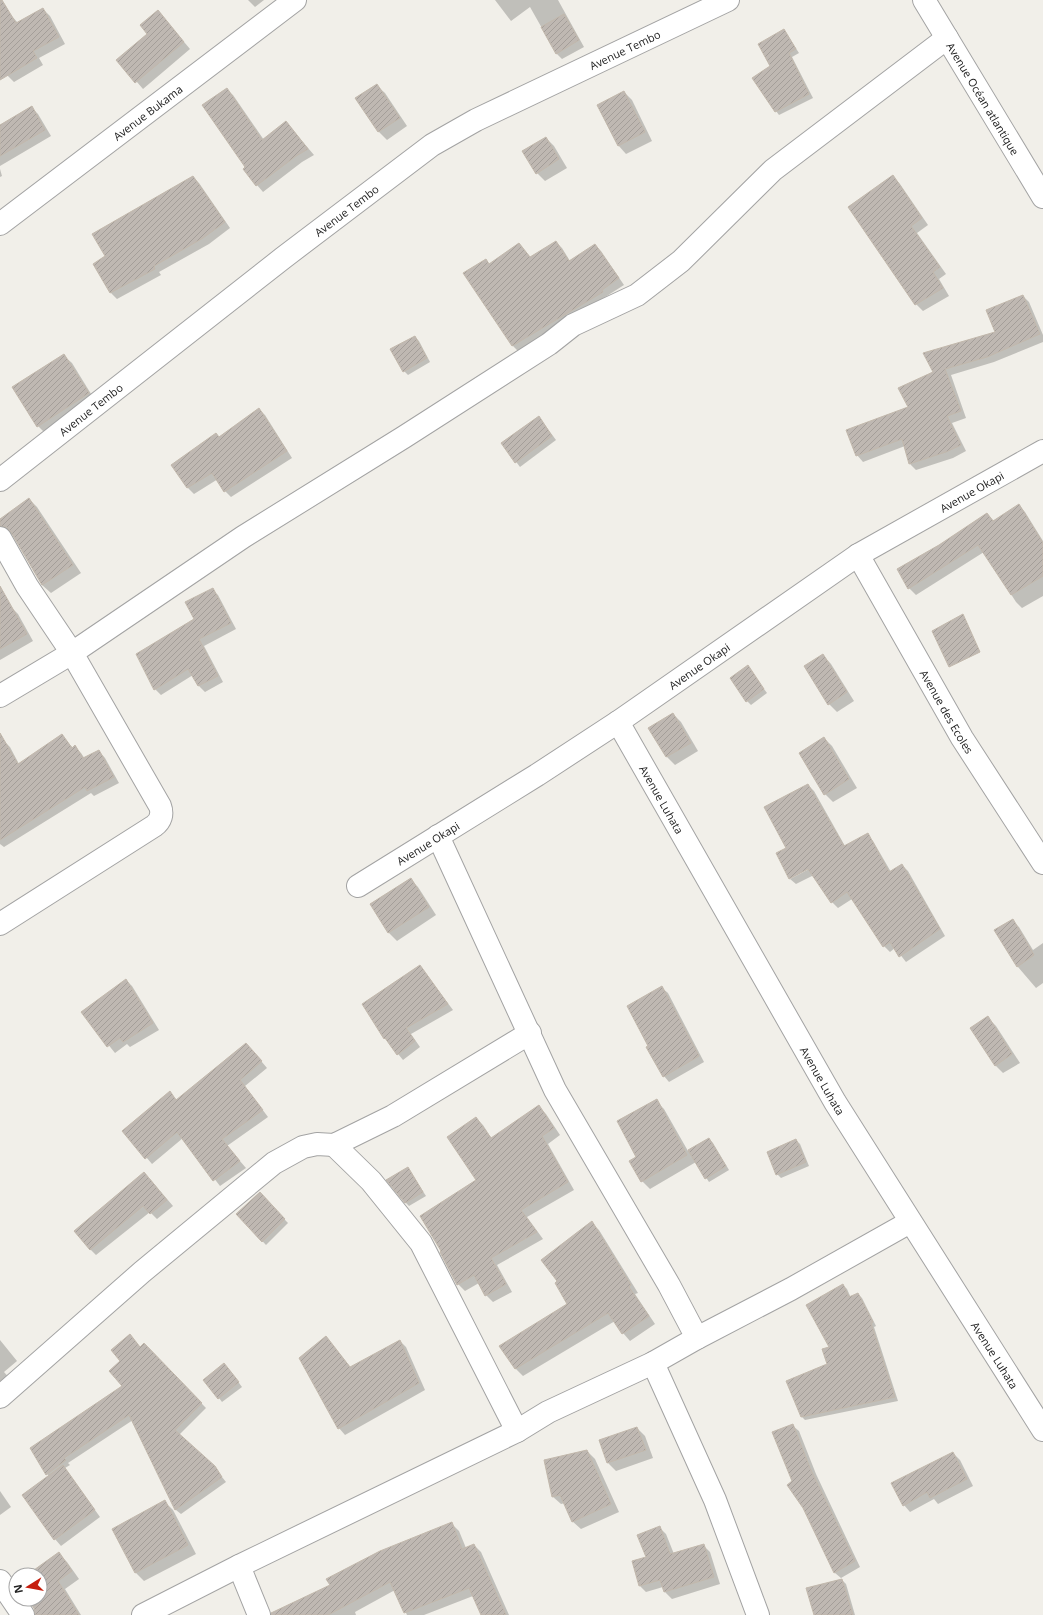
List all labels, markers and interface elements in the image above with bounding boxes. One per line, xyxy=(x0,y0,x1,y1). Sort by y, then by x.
street label: Avenue Tembo xyxy=(587,26,663,73)
street label: Avenue Océan atlantique xyxy=(944,39,1023,158)
street label: Avenue Bukama xyxy=(110,81,185,143)
street label: Avenue Tembo xyxy=(311,181,382,239)
street label: Avenue Tembo xyxy=(56,379,126,439)
street label: Avenue Okapi xyxy=(937,467,1006,515)
street label: Avenue Okapi xyxy=(665,639,732,692)
street label: Avenue des Ecoles xyxy=(917,667,977,756)
street label: Avenue Luhata xyxy=(637,762,688,836)
street label: Avenue Okapi xyxy=(393,818,462,868)
street label: Avenue Luhata xyxy=(797,1044,849,1118)
street label: Avenue Luhata xyxy=(968,1318,1022,1391)
north arrow xyxy=(8,1567,48,1607)
text: N xyxy=(9,1583,26,1595)

